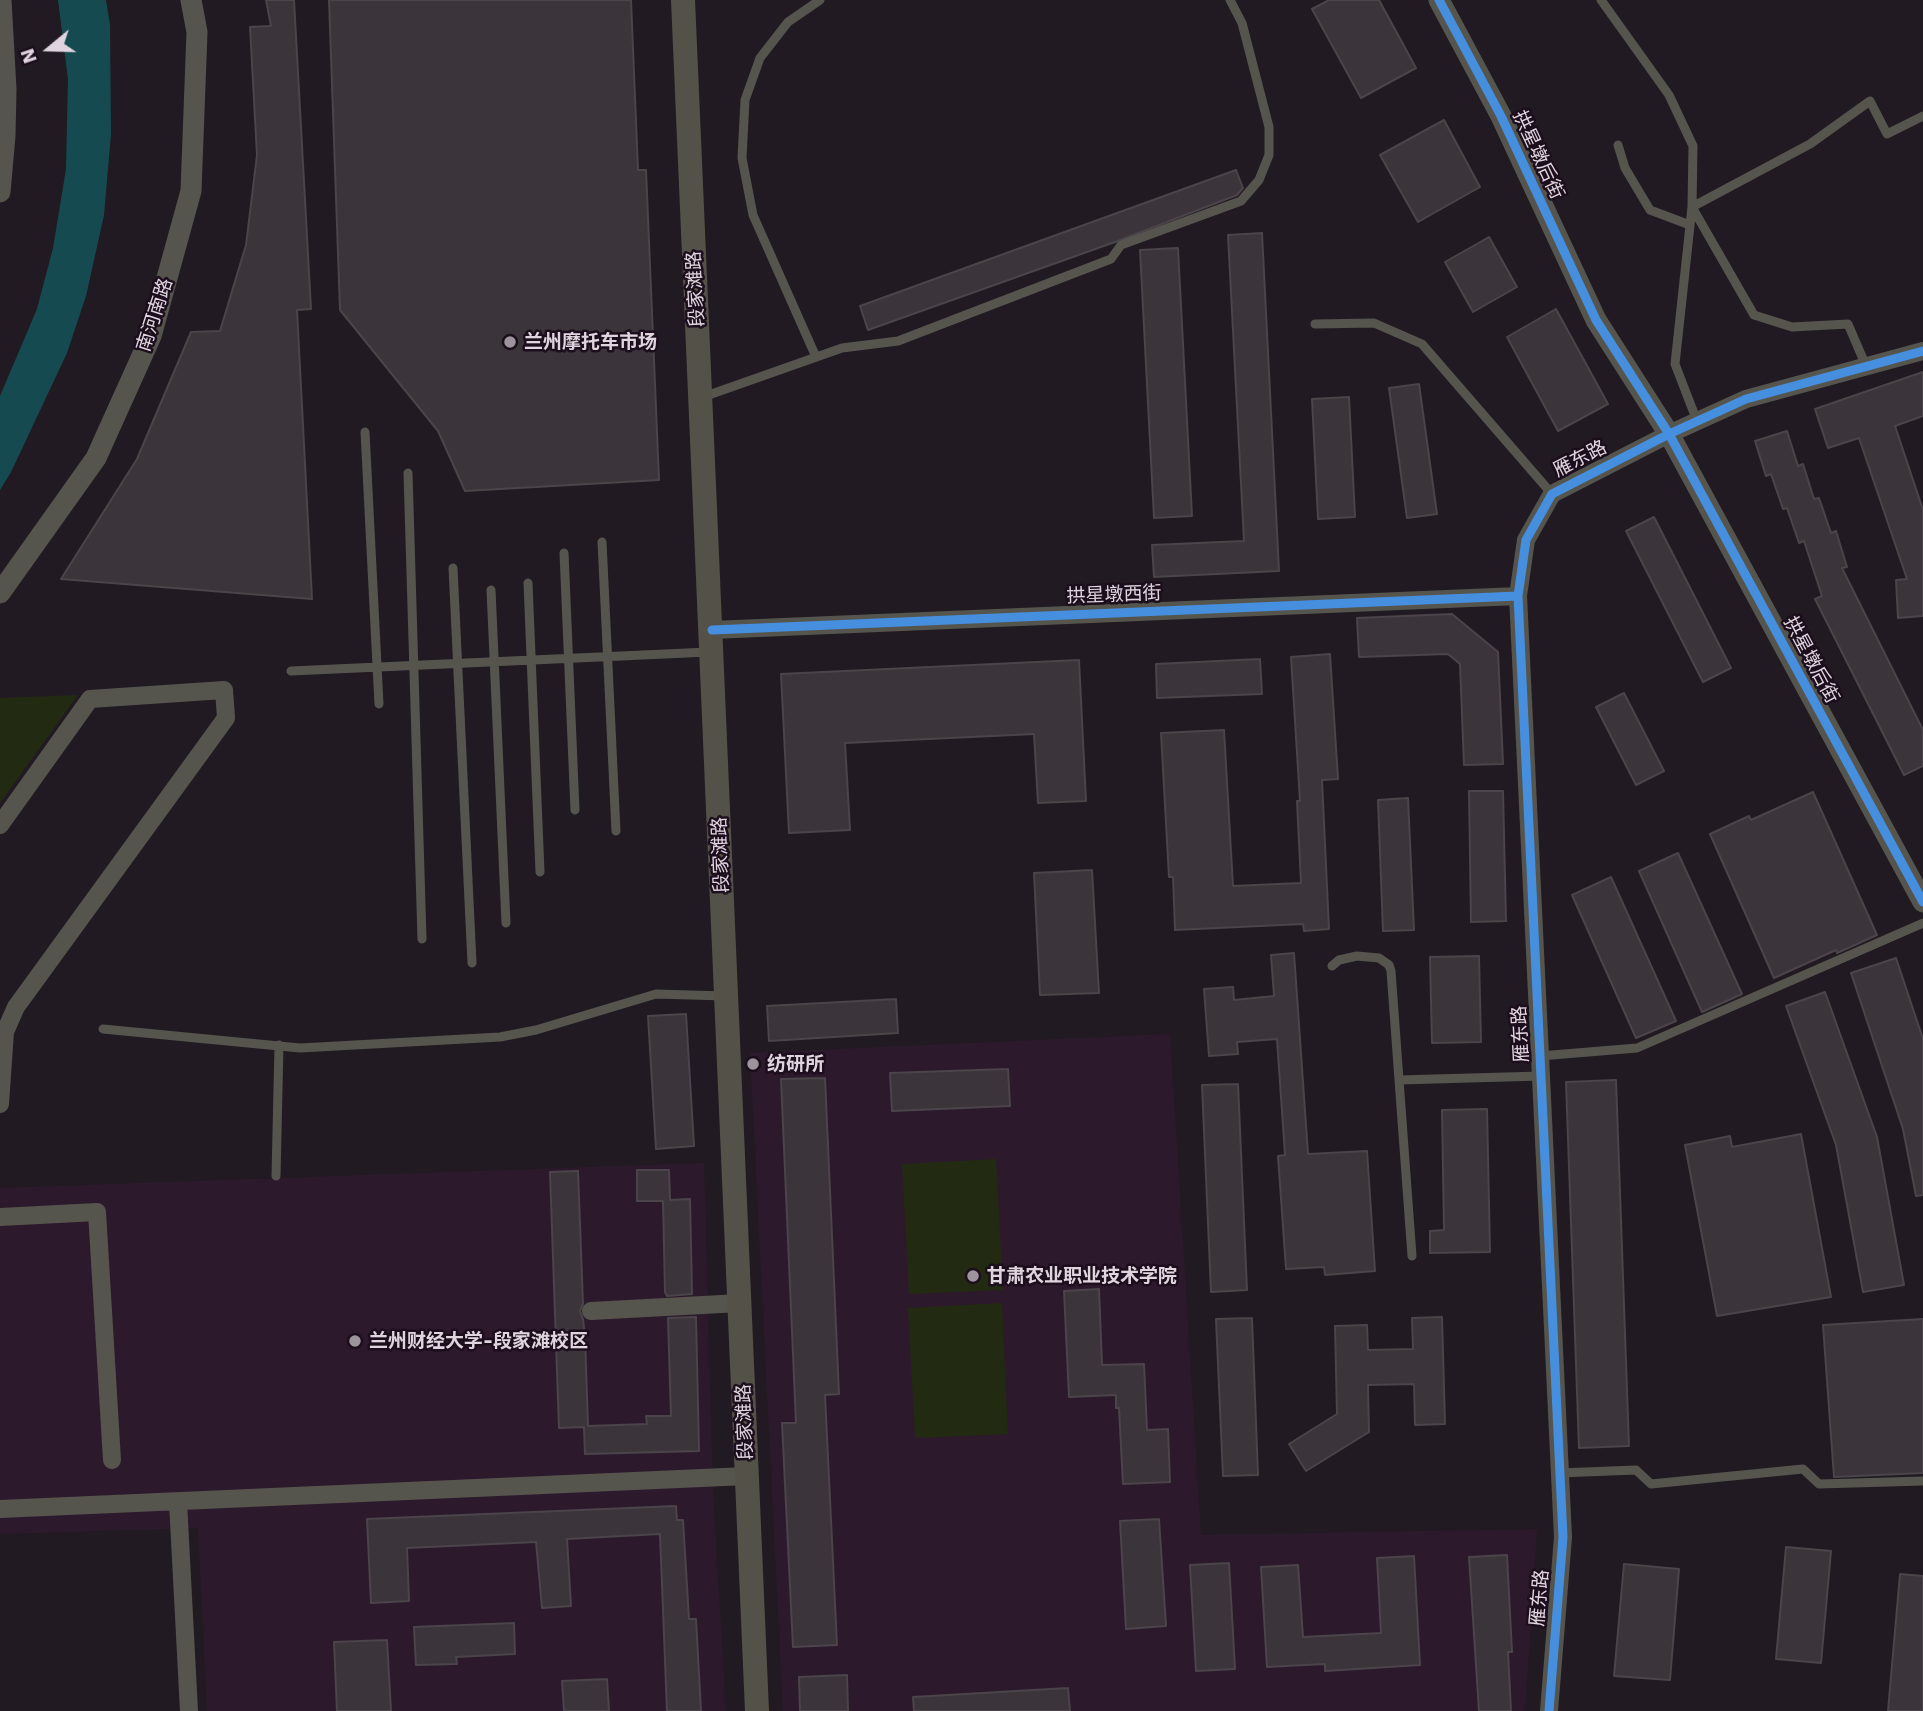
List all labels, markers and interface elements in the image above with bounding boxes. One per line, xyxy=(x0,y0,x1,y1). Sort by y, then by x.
north arrow xyxy=(14,14,84,84)
text: N xyxy=(16,46,42,66)
street label: 拱星墩后街 xyxy=(1508,107,1568,203)
street label: 段家滩路 xyxy=(683,250,709,328)
street label: 南河南路 xyxy=(132,275,178,355)
place label: 兰州摩托车市场 xyxy=(524,331,657,353)
marker: 兰州摩托车市场 xyxy=(502,334,518,350)
street label: 雁东路 xyxy=(1549,436,1611,482)
street label: 拱星墩西街 xyxy=(1066,582,1162,608)
street label: 拱星墩后街 xyxy=(1779,613,1843,707)
street label: 段家滩路 xyxy=(708,817,734,893)
street label: 雁东路 xyxy=(1508,1005,1534,1063)
place label: 纺研所 xyxy=(767,1053,824,1075)
marker: 纺研所 xyxy=(745,1056,761,1072)
place label: 甘肃农业职业技术学院 xyxy=(987,1265,1177,1287)
marker: 甘肃农业职业技术学院 xyxy=(965,1268,981,1284)
place label: 兰州财经大学-段家滩校区 xyxy=(369,1330,588,1352)
marker: 兰州财经大学-段家滩校区 xyxy=(347,1333,363,1349)
street label: 段家滩路 xyxy=(732,1384,758,1460)
street label: 雁东路 xyxy=(1526,1569,1554,1627)

